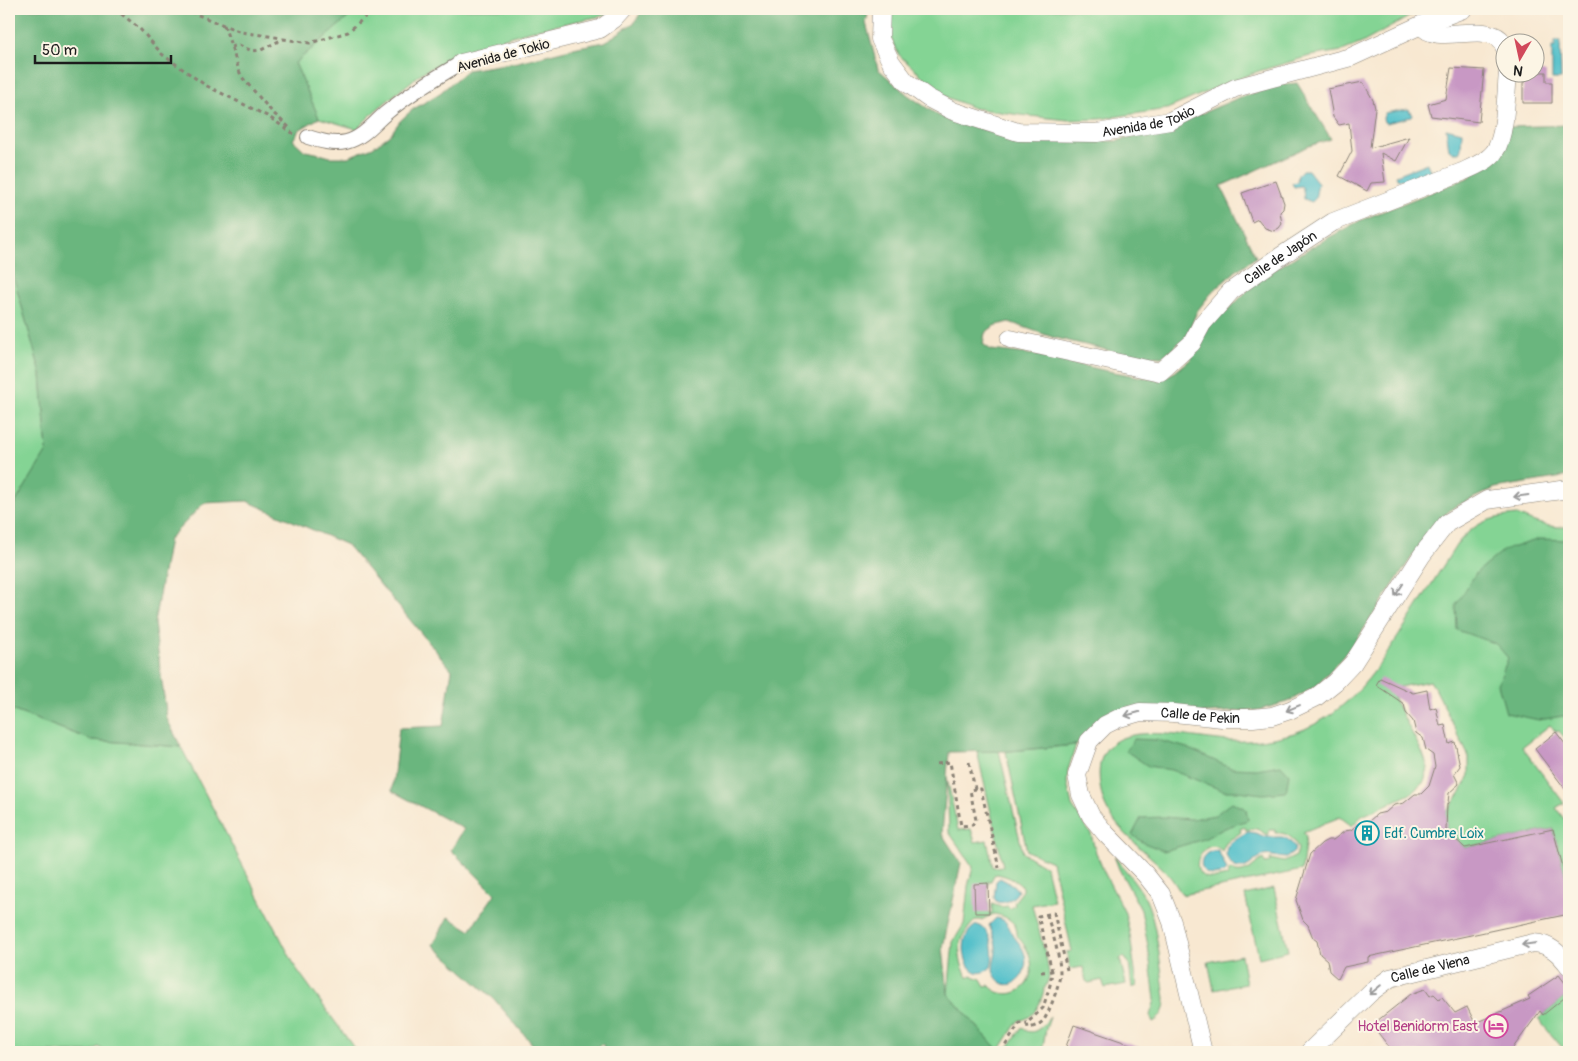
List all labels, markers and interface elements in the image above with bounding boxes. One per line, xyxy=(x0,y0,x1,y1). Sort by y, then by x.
scale bar xyxy=(35,32,171,64)
north arrow xyxy=(1496,32,1546,82)
street label: Avenida de Tokio xyxy=(455,35,552,76)
text: 50 m xyxy=(42,41,77,60)
text: N xyxy=(1512,61,1524,79)
street label: Avenida de Tokio xyxy=(1101,102,1198,141)
street label: Calle de Japón xyxy=(1241,227,1320,288)
one-way arrow xyxy=(1513,491,1529,501)
one-way arrow xyxy=(1394,583,1405,597)
one-way arrow xyxy=(1286,704,1301,713)
street label: Calle de Pekin xyxy=(1160,705,1240,727)
one-way arrow xyxy=(1125,710,1141,720)
building icon: Edf. Cumbre Loix xyxy=(1354,820,1380,846)
place label: Edf. Cumbre Loix xyxy=(1384,825,1484,842)
one-way arrow xyxy=(1522,940,1538,950)
street label: Calle de Viena xyxy=(1389,951,1471,987)
one-way arrow xyxy=(1369,984,1382,995)
hotel icon: Hotel Benidorm East xyxy=(1483,1013,1509,1039)
place label: Hotel Benidorm East xyxy=(1357,1018,1478,1035)

